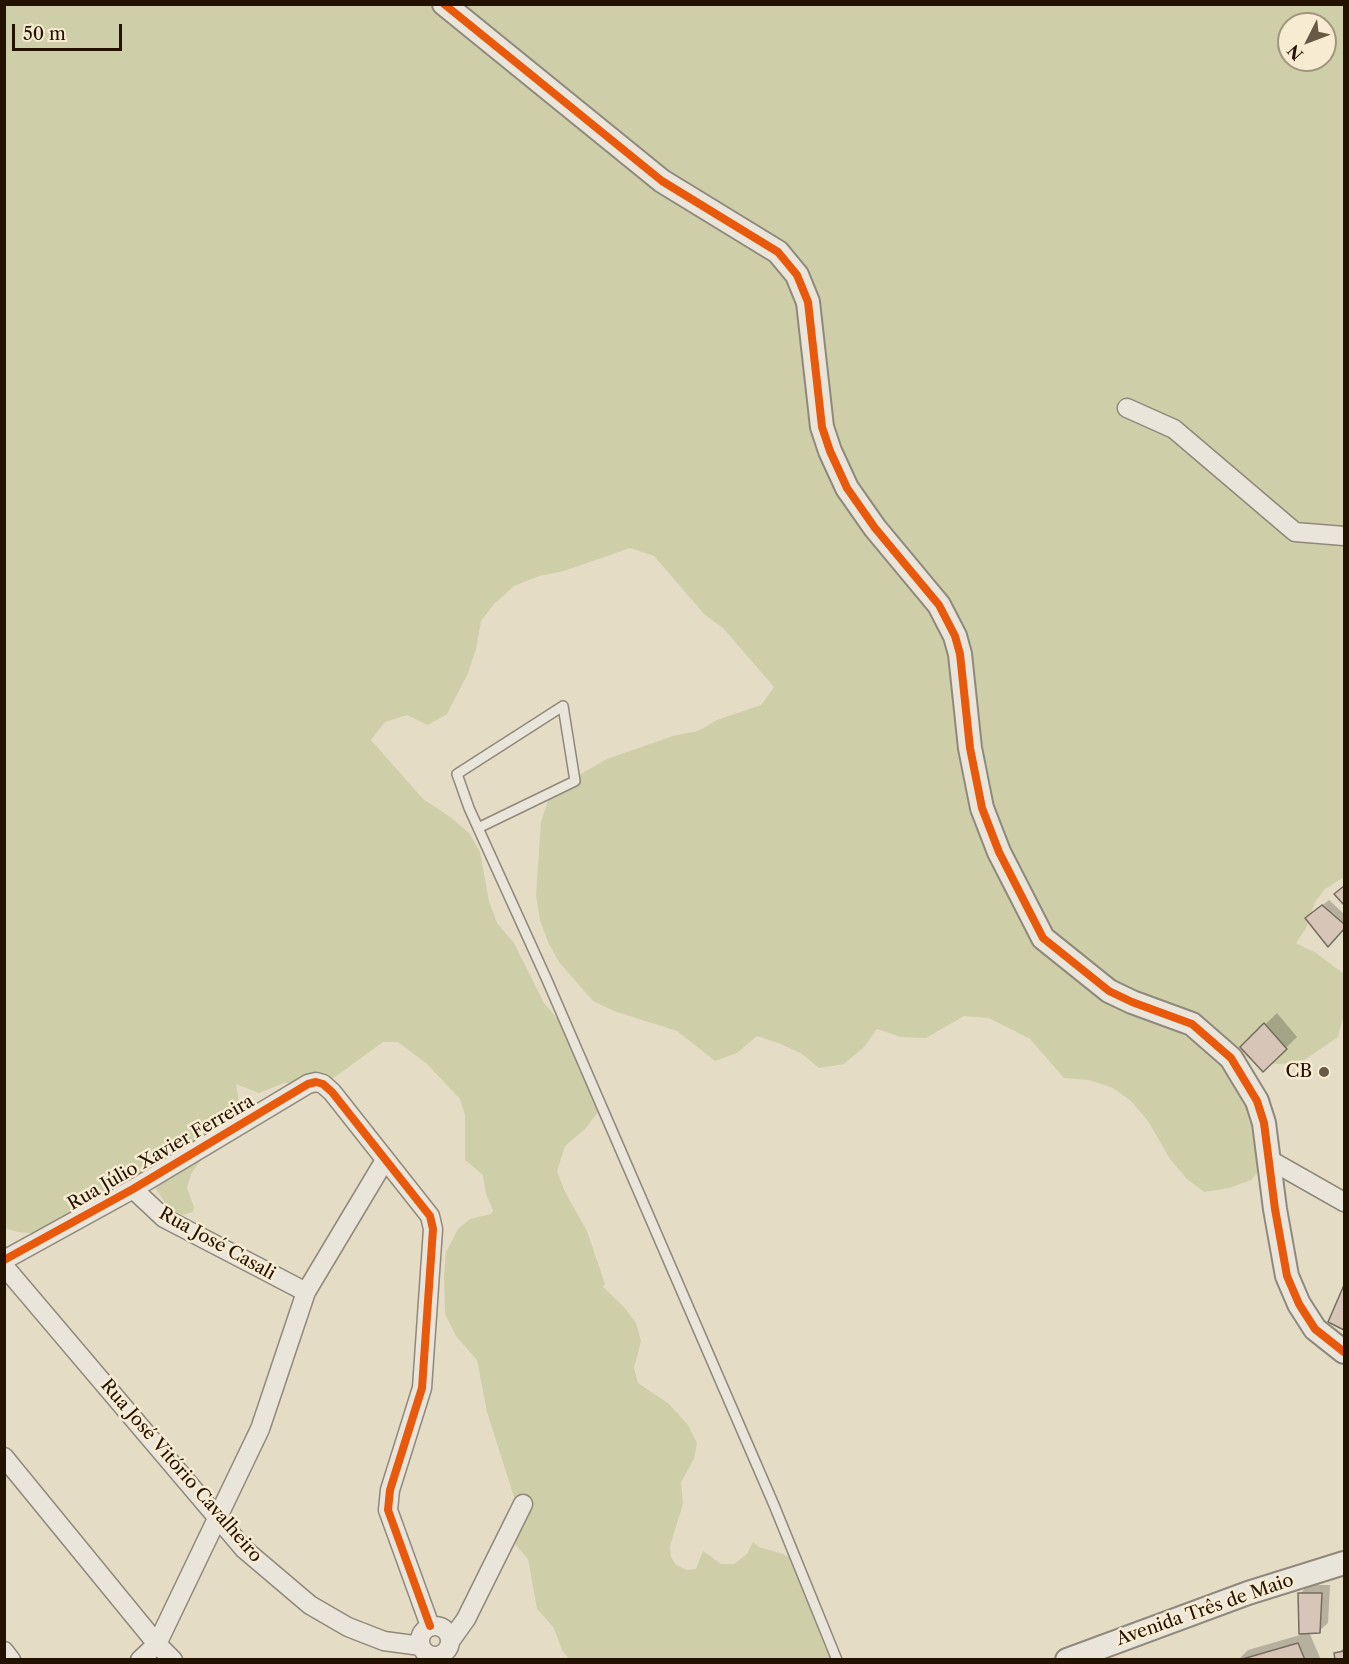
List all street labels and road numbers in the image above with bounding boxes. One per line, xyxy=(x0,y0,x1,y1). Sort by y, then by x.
street label: Rua Júlio Xavier Ferreira xyxy=(64,1091,258,1215)
street label: Rua José Casali xyxy=(155,1203,279,1285)
street label: Rua José Vitório Cavalheiro xyxy=(96,1375,266,1567)
street label: Avenida Três de Maio xyxy=(1114,1570,1296,1650)

